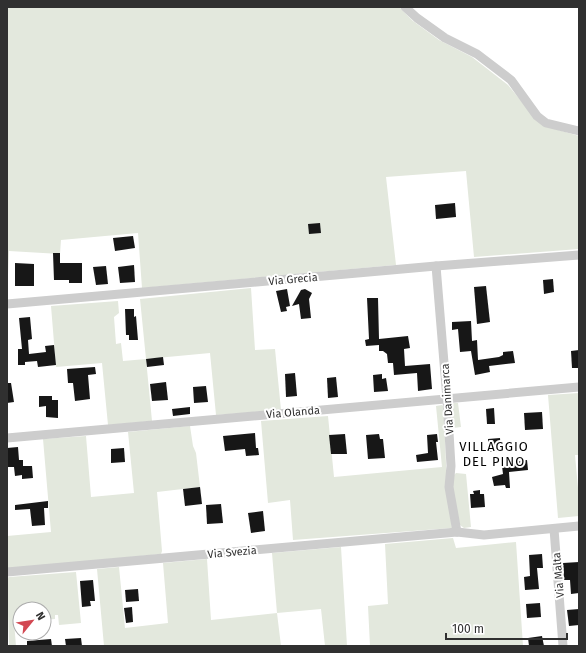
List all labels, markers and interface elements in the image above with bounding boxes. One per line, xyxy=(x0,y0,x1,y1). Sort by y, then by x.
street label: Via Grecia xyxy=(268,271,318,288)
street label: Via Danimarca xyxy=(439,363,456,435)
street label: Via Olanda xyxy=(266,404,320,421)
district label: VILLAGGIO DEL PINO xyxy=(459,439,529,469)
street label: Via Svezia xyxy=(207,544,257,561)
street label: Via Malta xyxy=(550,552,567,598)
north arrow xyxy=(12,601,52,641)
text: N xyxy=(33,610,48,623)
scale bar xyxy=(446,615,567,641)
text: 100 m xyxy=(452,622,484,636)

